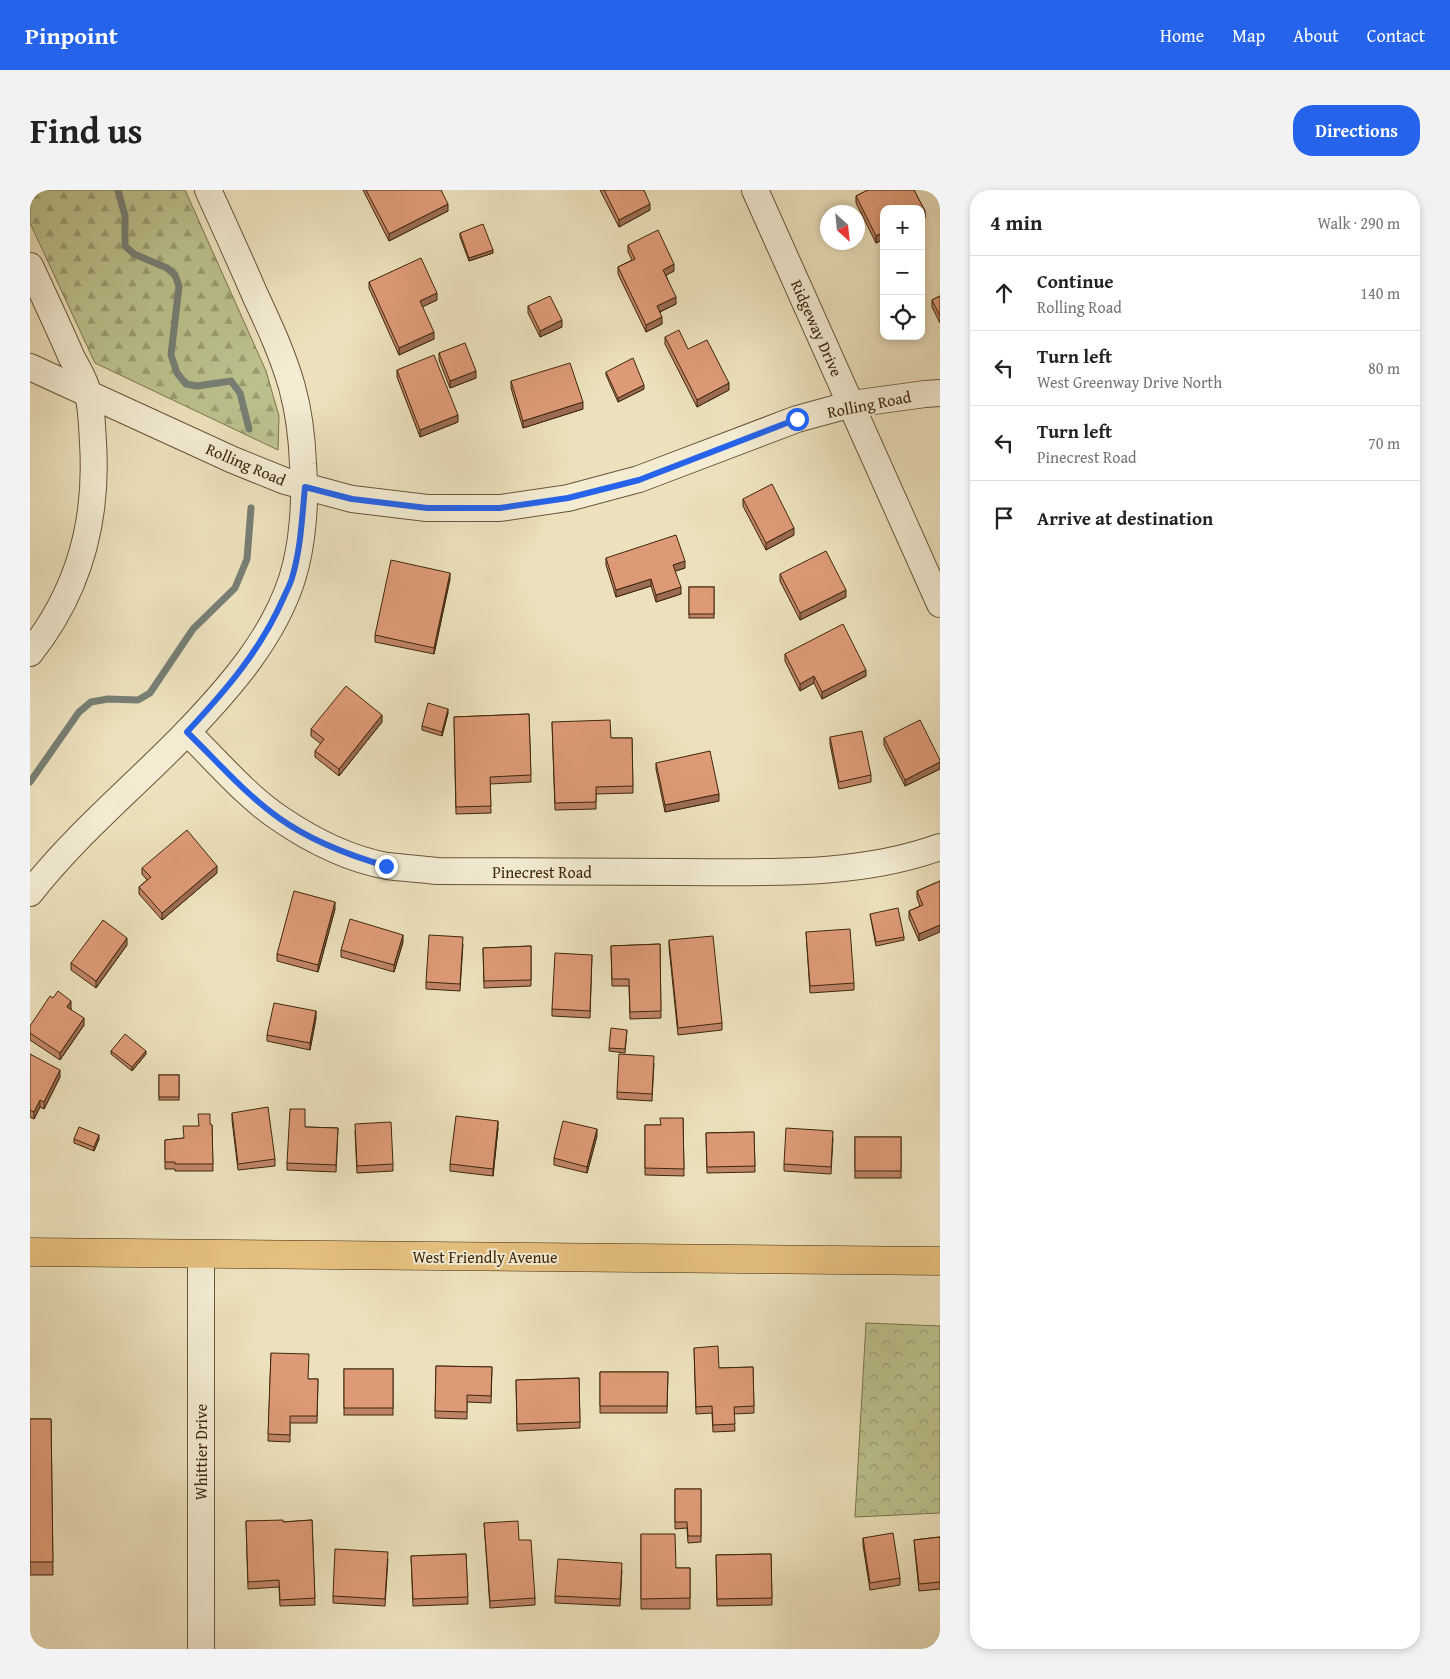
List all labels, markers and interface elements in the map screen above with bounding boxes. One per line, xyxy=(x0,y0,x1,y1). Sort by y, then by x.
text: Pinpoint xyxy=(25,18,118,53)
text: Home xyxy=(1160,22,1204,49)
text: Map xyxy=(1232,22,1265,49)
text: About xyxy=(1293,22,1339,49)
text: Contact xyxy=(1367,22,1425,49)
text: Find us xyxy=(30,105,143,156)
button: Directions xyxy=(1293,105,1420,156)
north arrow xyxy=(820,205,865,250)
map controls xyxy=(880,205,925,340)
button: + xyxy=(880,205,925,250)
text: 4 min xyxy=(990,207,1042,238)
text: Walk · 290 m xyxy=(1317,211,1400,235)
button: − xyxy=(880,250,925,295)
text: Continue xyxy=(1037,267,1114,295)
street label: Ridgeway Drive xyxy=(785,276,849,380)
icon: ahead xyxy=(990,279,1018,307)
text: 140 m xyxy=(1360,281,1400,305)
button: locate xyxy=(880,295,925,340)
text: Rolling Road xyxy=(1037,295,1122,319)
text: Turn left xyxy=(1037,342,1112,370)
icon: left xyxy=(990,354,1018,382)
text: 80 m xyxy=(1368,356,1400,380)
text: West Greenway Drive North xyxy=(1037,370,1222,394)
street label: Rolling Road xyxy=(825,384,913,424)
route start xyxy=(786,408,809,431)
text: Turn left xyxy=(1037,417,1112,445)
icon: left xyxy=(990,429,1018,457)
text: 70 m xyxy=(1368,431,1400,455)
street label: Rolling Road xyxy=(202,436,290,492)
text: Pinecrest Road xyxy=(1037,445,1137,469)
icon: arrive xyxy=(990,504,1018,532)
text: Arrive at destination xyxy=(1037,504,1213,532)
route end xyxy=(375,855,398,878)
street label: Pinecrest Road xyxy=(492,860,592,884)
street label: West Friendly Avenue xyxy=(412,1245,558,1269)
street label: Whittier Drive xyxy=(189,1404,213,1500)

